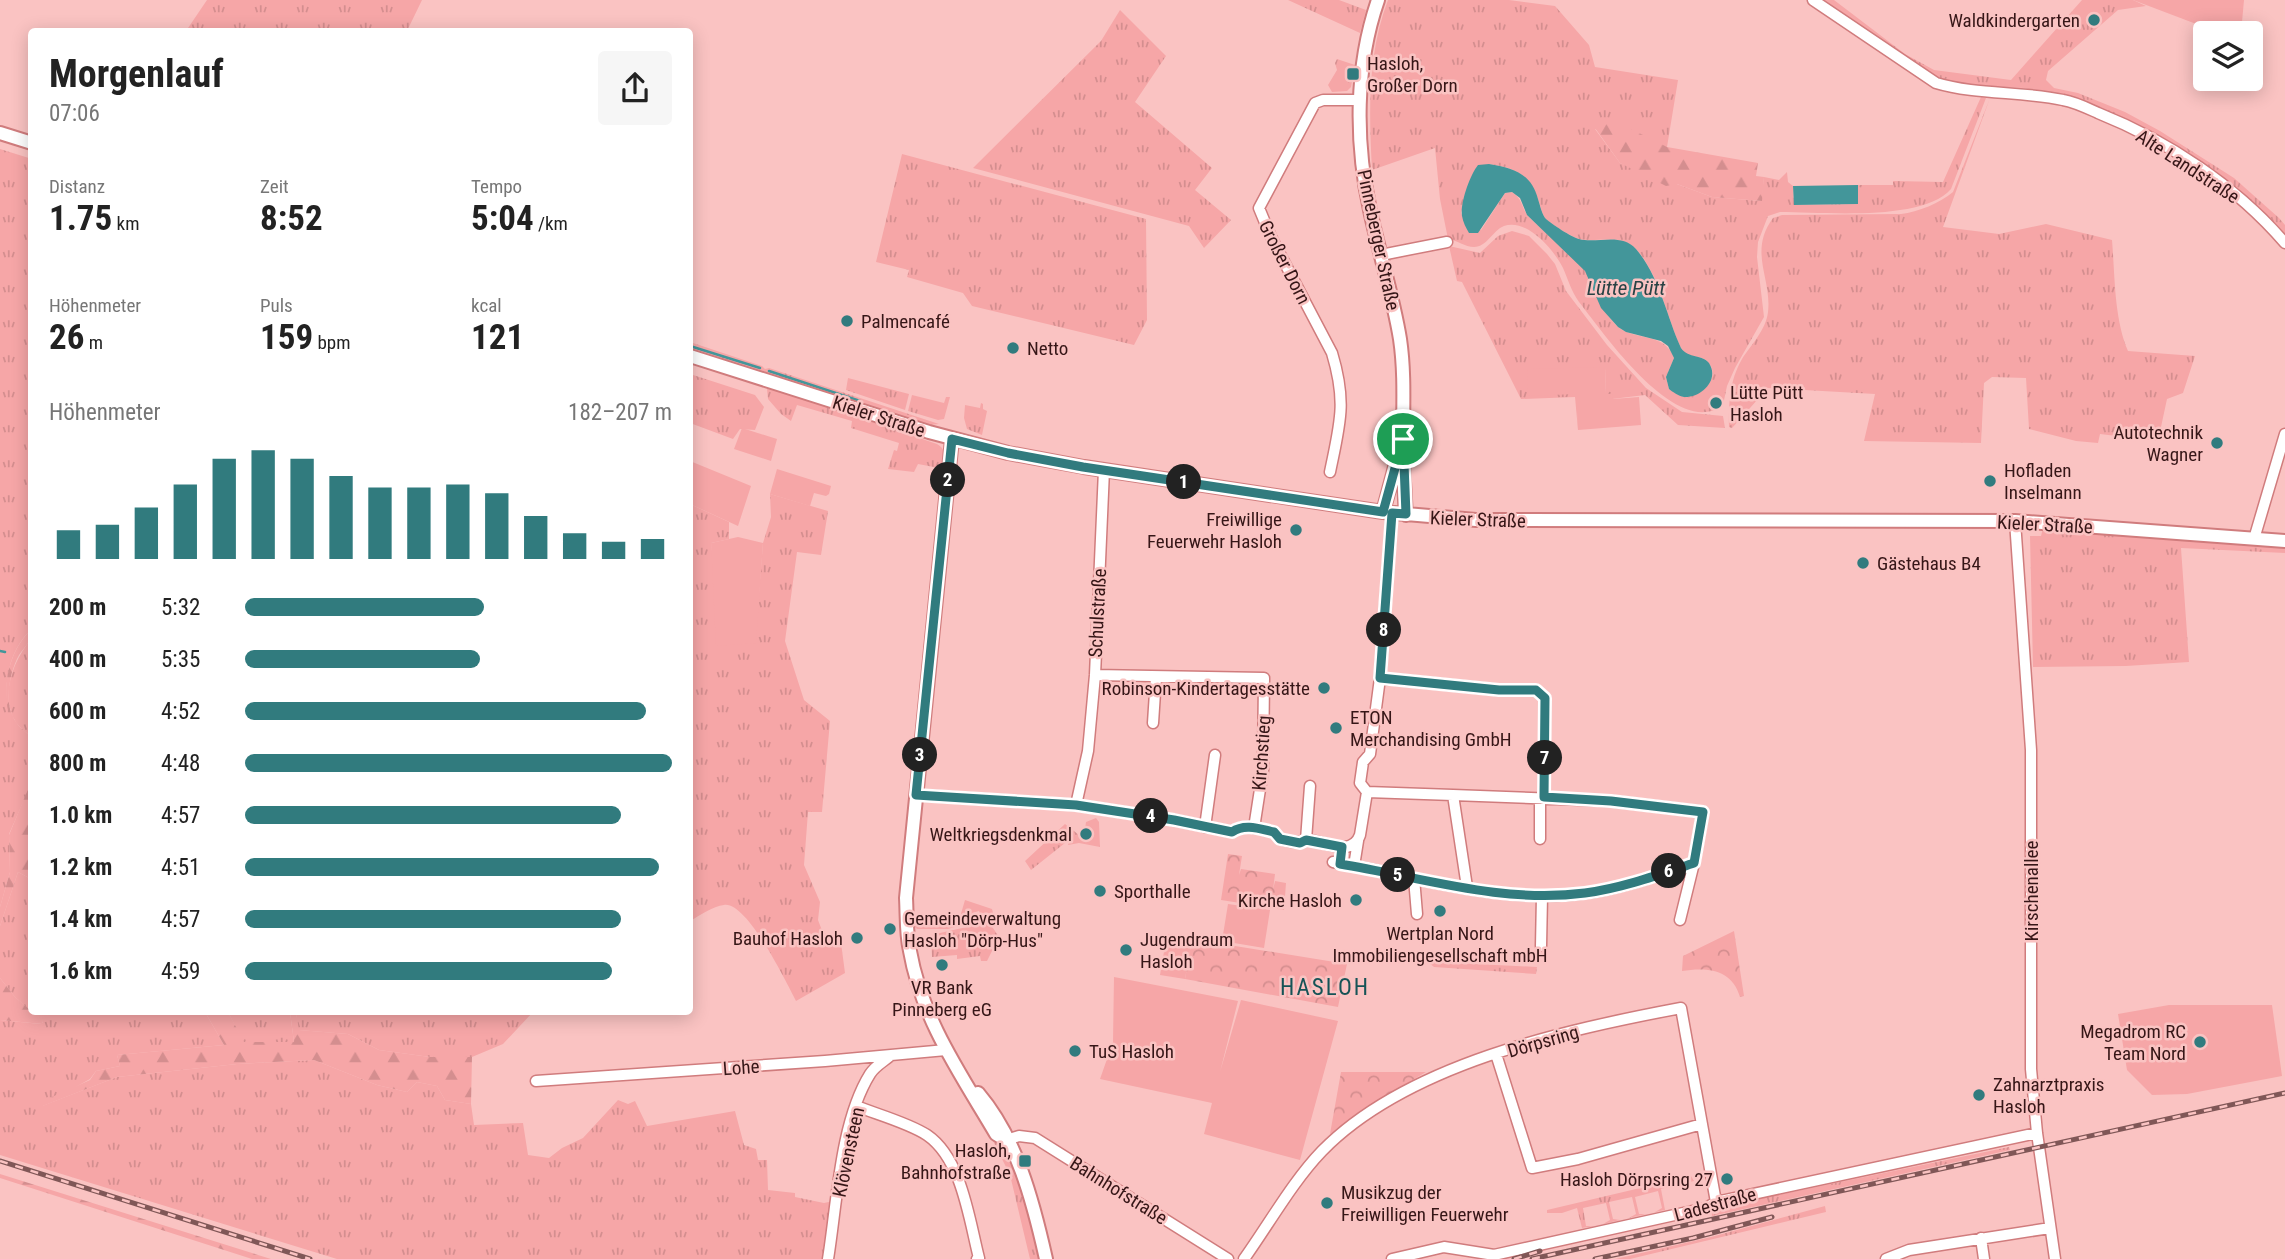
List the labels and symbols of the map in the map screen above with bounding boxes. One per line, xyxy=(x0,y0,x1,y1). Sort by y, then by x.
place label: Waldkindergarten xyxy=(1948,9,2080,32)
marker: Waldkindergarten xyxy=(2086,12,2102,28)
place label: Hasloh, Großer Dorn xyxy=(1367,52,1458,97)
marker: Hasloh, Großer Dorn xyxy=(1345,66,1361,82)
street label: Alte Landstraße xyxy=(2132,124,2244,208)
street label: Pinneberger Straße xyxy=(1352,168,1405,313)
street label: Großer Dorn xyxy=(1254,217,1315,308)
water label: Lütte Pütt xyxy=(1587,276,1666,300)
place label: Palmencafé xyxy=(861,310,950,333)
marker: Palmencafé xyxy=(839,313,855,329)
place label: Netto xyxy=(1027,337,1068,360)
marker: Netto xyxy=(1005,340,1021,356)
place label: Lütte Pütt Hasloh xyxy=(1730,381,1803,426)
street label: Kieler Straße xyxy=(830,391,928,442)
marker: Lütte Pütt Hasloh xyxy=(1708,395,1724,411)
pin xyxy=(1373,409,1433,469)
place label: Autotechnik Wagner xyxy=(2113,421,2203,466)
marker: Autotechnik Wagner xyxy=(2209,435,2225,451)
place label: Hofladen Inselmann xyxy=(2004,459,2082,504)
pin: 2 xyxy=(930,462,965,498)
pin: 1 xyxy=(1166,464,1202,500)
marker: Hofladen Inselmann xyxy=(1982,473,1998,489)
street label: Kieler Straße xyxy=(1430,506,1526,533)
place label: Freiwillige Feuerwehr Hasloh xyxy=(1147,508,1282,553)
street label: Kieler Straße xyxy=(1997,511,2094,538)
marker: Freiwillige Feuerwehr Hasloh xyxy=(1288,522,1304,538)
place label: Gästehaus B4 xyxy=(1877,552,1981,575)
marker: Gästehaus B4 xyxy=(1855,555,1871,571)
street label: Schulstraße xyxy=(1084,568,1111,658)
pin: 8 xyxy=(1366,612,1402,648)
place label: Robinson-Kindertagesstätte xyxy=(1102,677,1310,700)
marker: Robinson-Kindertagesstätte xyxy=(1316,680,1332,696)
place label: ETON Merchandising GmbH xyxy=(1350,706,1512,751)
street label: Kirchstieg xyxy=(1247,715,1276,791)
marker: ETON Merchandising GmbH xyxy=(1328,720,1344,736)
pin: 3 xyxy=(902,738,937,772)
pin: 7 xyxy=(1528,740,1562,776)
pin: 4 xyxy=(1134,798,1168,834)
place label: Weltkriegsdenkmal xyxy=(929,823,1072,846)
marker: Weltkriegsdenkmal xyxy=(1078,826,1094,842)
street label: Kirschenallee xyxy=(2020,840,2043,941)
pin: 6 xyxy=(1652,854,1686,888)
pin: 5 xyxy=(1380,858,1416,892)
place label: Sporthalle xyxy=(1114,880,1191,903)
marker: Sporthalle xyxy=(1092,883,1108,899)
place label: Kirche Hasloh xyxy=(1238,889,1342,912)
marker: Kirche Hasloh xyxy=(1348,892,1364,908)
marker: Wertplan Nord Immobiliengesellschaft mbH xyxy=(1432,903,1448,919)
place label: Gemeindeverwaltung Hasloh "Dörp-Hus" xyxy=(904,907,1061,952)
marker: Gemeindeverwaltung Hasloh "Dörp-Hus" xyxy=(882,921,898,937)
place label: Wertplan Nord Immobiliengesellschaft mbH xyxy=(1332,922,1548,967)
place label: Bauhof Hasloh xyxy=(733,927,843,950)
place label: Jugendraum Hasloh xyxy=(1140,928,1233,973)
marker: Bauhof Hasloh xyxy=(849,930,865,946)
marker: Jugendraum Hasloh xyxy=(1118,942,1134,958)
marker: VR Bank Pinneberg eG xyxy=(934,957,950,973)
district label: HASLOH xyxy=(1280,974,1370,1001)
place label: VR Bank Pinneberg eG xyxy=(892,976,992,1021)
street label: Dörpsring xyxy=(1505,1020,1581,1063)
place label: Megadrom RC Team Nord xyxy=(2080,1020,2186,1065)
marker: Megadrom RC Team Nord xyxy=(2192,1034,2208,1050)
place label: TuS Hasloh xyxy=(1089,1040,1174,1063)
marker: TuS Hasloh xyxy=(1067,1043,1083,1059)
street label: Lohe xyxy=(722,1055,760,1080)
place label: Zahnarztpraxis Hasloh xyxy=(1993,1073,2105,1118)
marker: Zahnarztpraxis Hasloh xyxy=(1971,1087,1987,1103)
street label: Klövensteen xyxy=(828,1105,869,1199)
place label: Hasloh, Bahnhofstraße xyxy=(901,1139,1011,1184)
street label: Bahnhofstraße xyxy=(1066,1151,1172,1229)
marker: Hasloh, Bahnhofstraße xyxy=(1017,1153,1033,1169)
place label: Hasloh Dörpsring 27 xyxy=(1560,1168,1713,1191)
marker: Hasloh Dörpsring 27 xyxy=(1719,1171,1735,1187)
place label: Musikzug der Freiwilligen Feuerwehr xyxy=(1341,1181,1509,1226)
street label: Ladestraße xyxy=(1672,1182,1759,1226)
marker: Musikzug der Freiwilligen Feuerwehr xyxy=(1319,1195,1335,1211)

